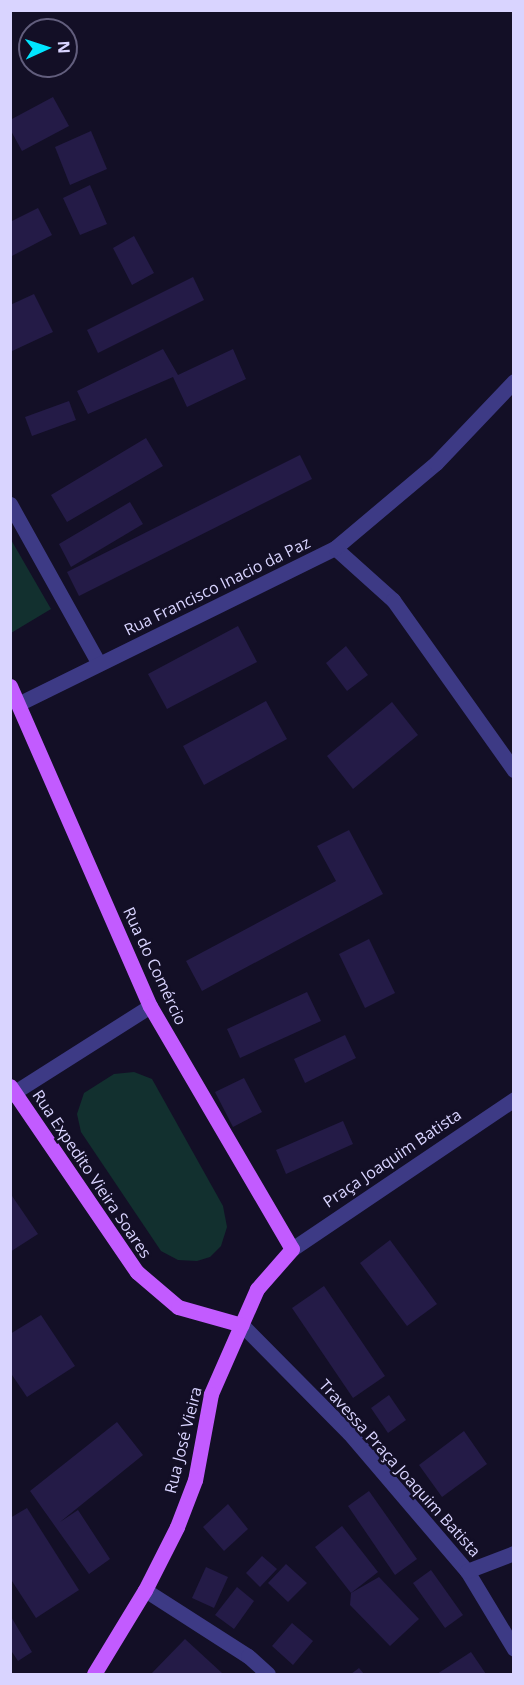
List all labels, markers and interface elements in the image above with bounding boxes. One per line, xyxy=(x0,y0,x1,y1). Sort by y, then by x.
north arrow xyxy=(18,18,78,78)
text: N xyxy=(53,40,75,54)
street label: Rua Francisco Inacio da Paz xyxy=(121,533,313,639)
street label: Rua do Comércio xyxy=(119,904,191,1028)
street label: Rua Expedito Vieira Soares xyxy=(28,1086,156,1262)
street label: Praça Joaquim Batista xyxy=(319,1105,465,1211)
street label: Travessa Praça Joaquim Batista xyxy=(315,1375,485,1561)
street label: Rua José Vieira xyxy=(160,1385,206,1495)

